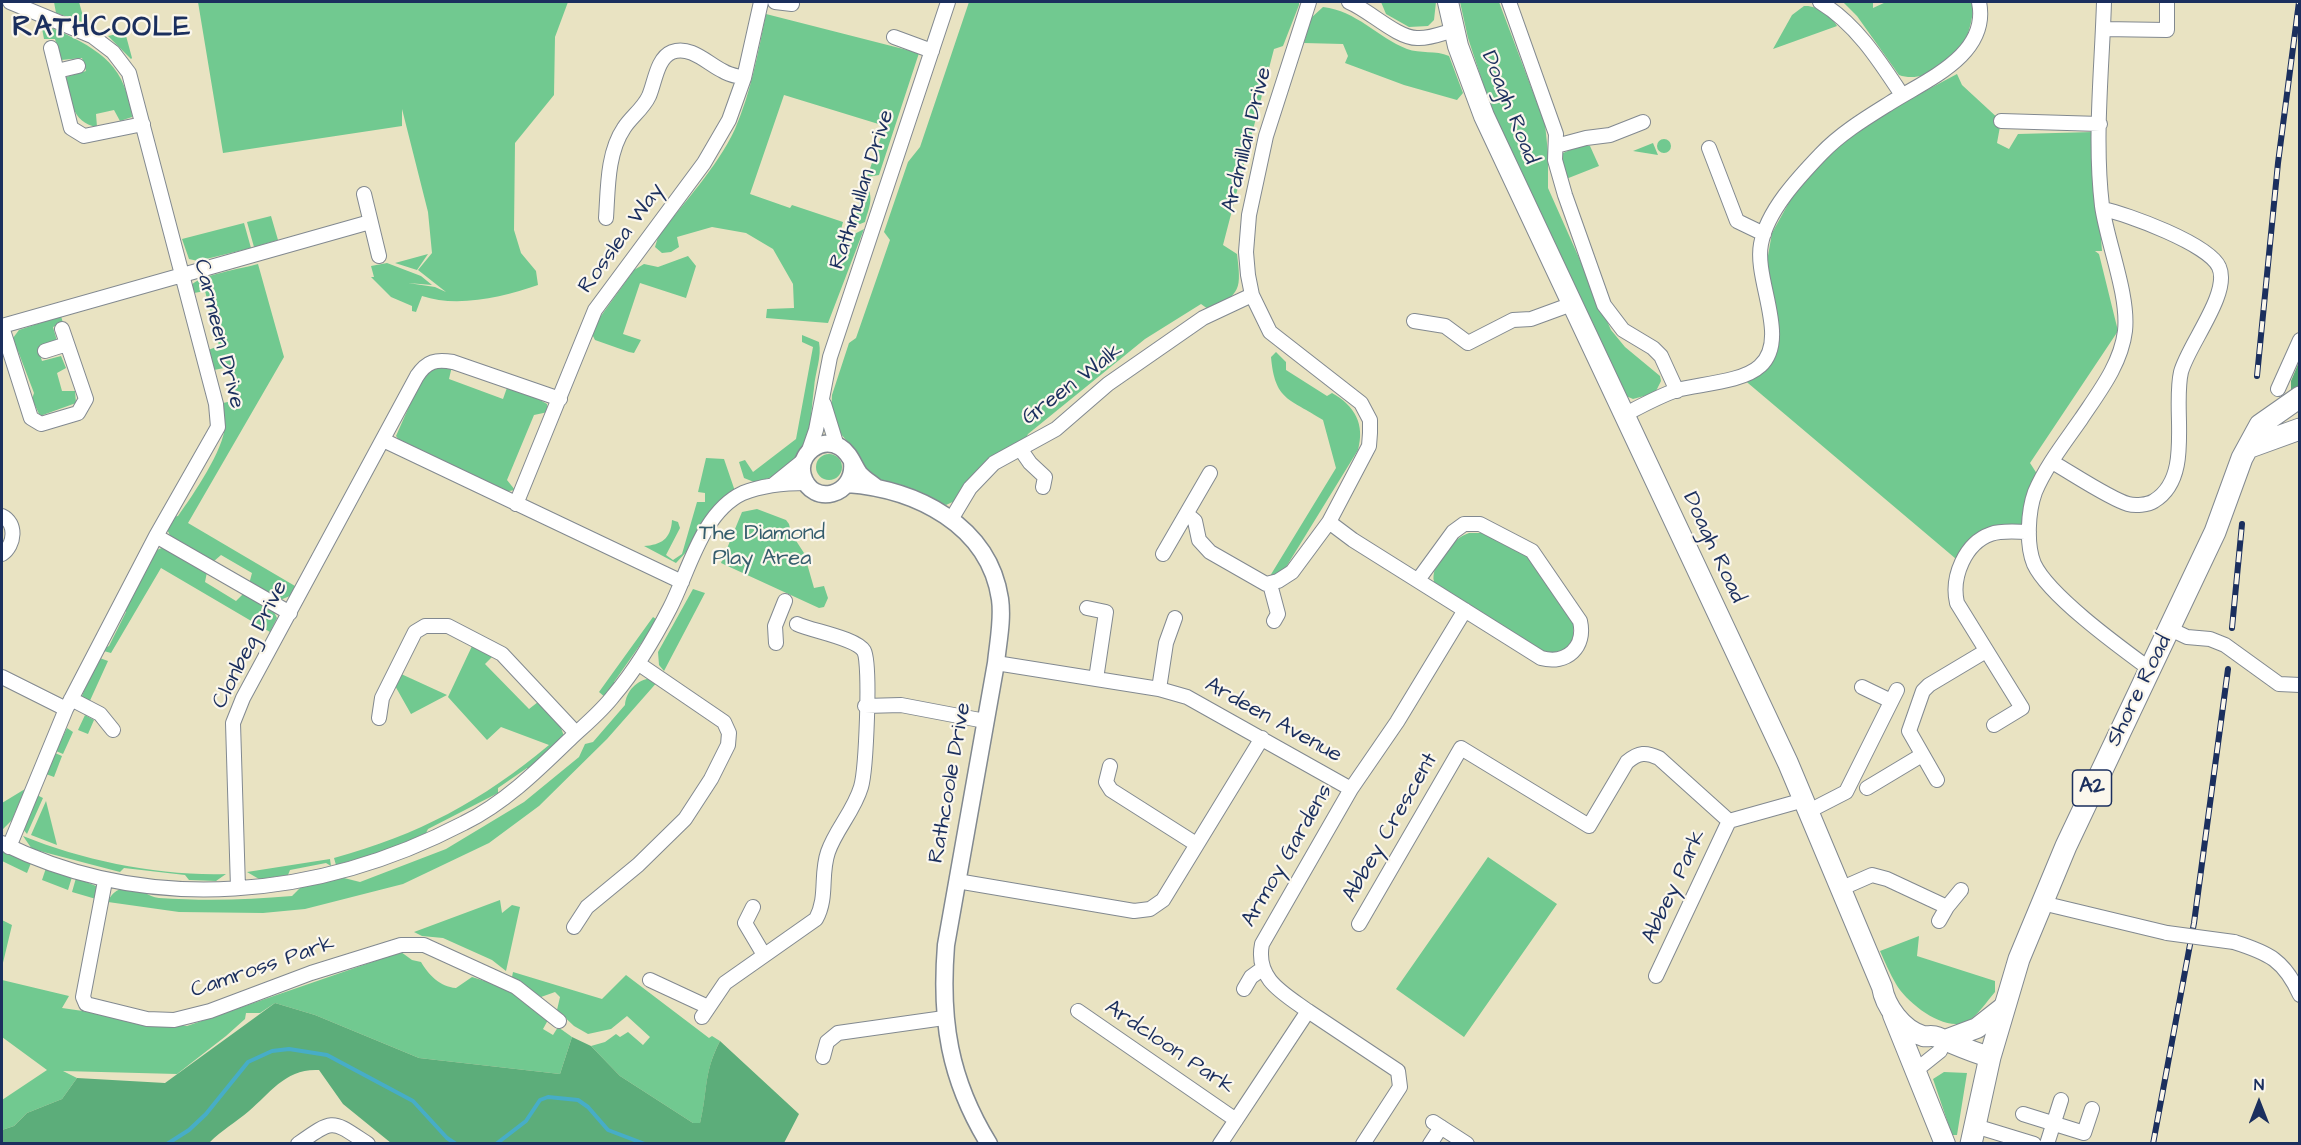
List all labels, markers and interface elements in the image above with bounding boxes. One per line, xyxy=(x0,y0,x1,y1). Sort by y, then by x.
district label: RATHCOOLE xyxy=(12,12,192,46)
street label: Doagh Road xyxy=(1474,48,1544,168)
street label: Ardmillan Drive xyxy=(1217,65,1279,215)
street label: Rathmullan Drive xyxy=(825,107,901,273)
street label: Rosslea Way xyxy=(573,179,671,299)
street label: Carmeen Drive xyxy=(187,257,249,411)
street label: Green Walk xyxy=(1017,338,1129,432)
street label: Doagh Road xyxy=(1676,488,1750,608)
park label: The Diamond Play Area xyxy=(699,521,825,572)
street label: Clonbeg Drive xyxy=(207,577,295,713)
street label: Shore Road xyxy=(2102,631,2178,751)
street label: Ardeen Avenue xyxy=(1200,672,1346,770)
street label: Rathcoole Drive xyxy=(924,701,978,865)
street label: Abbey Crescent xyxy=(1338,749,1444,907)
road number: A2 xyxy=(2072,770,2112,806)
street label: Armoy Gardens xyxy=(1236,780,1340,932)
street label: Abbey Park xyxy=(1637,826,1713,948)
street label: Camross Park xyxy=(188,931,338,1005)
street label: Ardcloon Park xyxy=(1099,995,1239,1101)
north arrow xyxy=(2229,1073,2289,1133)
text: N xyxy=(2254,1074,2264,1096)

